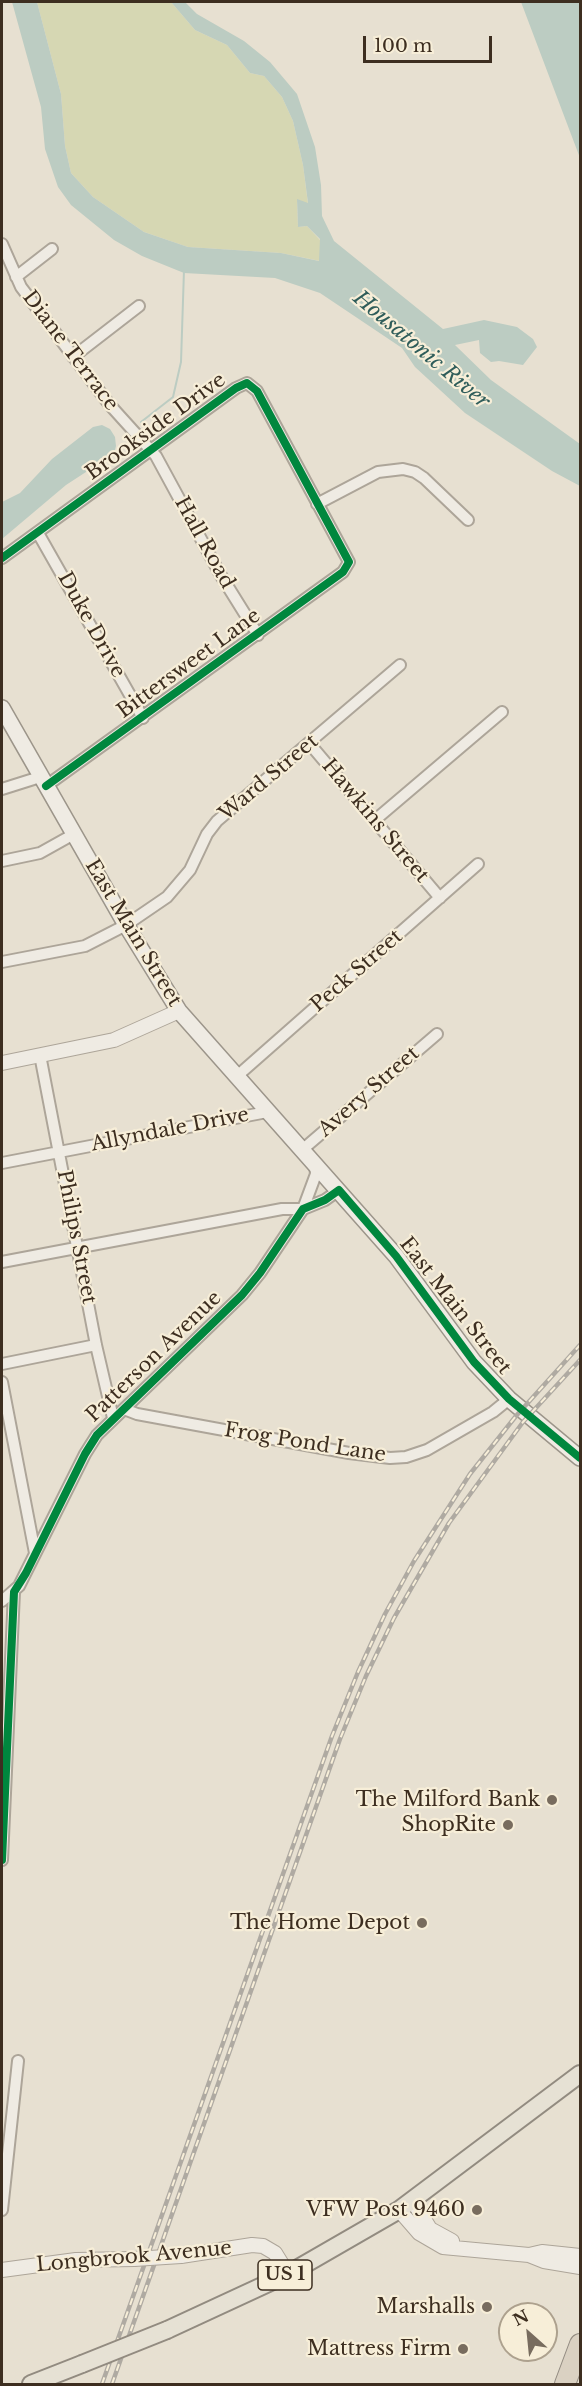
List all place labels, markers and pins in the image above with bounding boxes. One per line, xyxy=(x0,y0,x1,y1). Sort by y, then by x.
place label: The Milford Bank xyxy=(356,1788,540,1812)
marker: The Milford Bank xyxy=(545,1793,559,1807)
place label: ShopRite xyxy=(402,1813,496,1837)
marker: ShopRite xyxy=(501,1818,515,1832)
place label: The Home Depot xyxy=(230,1911,410,1935)
marker: The Home Depot xyxy=(415,1916,429,1930)
place label: VFW Post 9460 xyxy=(306,2198,465,2222)
marker: VFW Post 9460 xyxy=(470,2203,484,2217)
place label: Marshalls xyxy=(377,2295,475,2319)
marker: Marshalls xyxy=(480,2300,494,2314)
place label: Mattress Firm xyxy=(307,2337,451,2361)
marker: Mattress Firm xyxy=(456,2342,470,2356)

